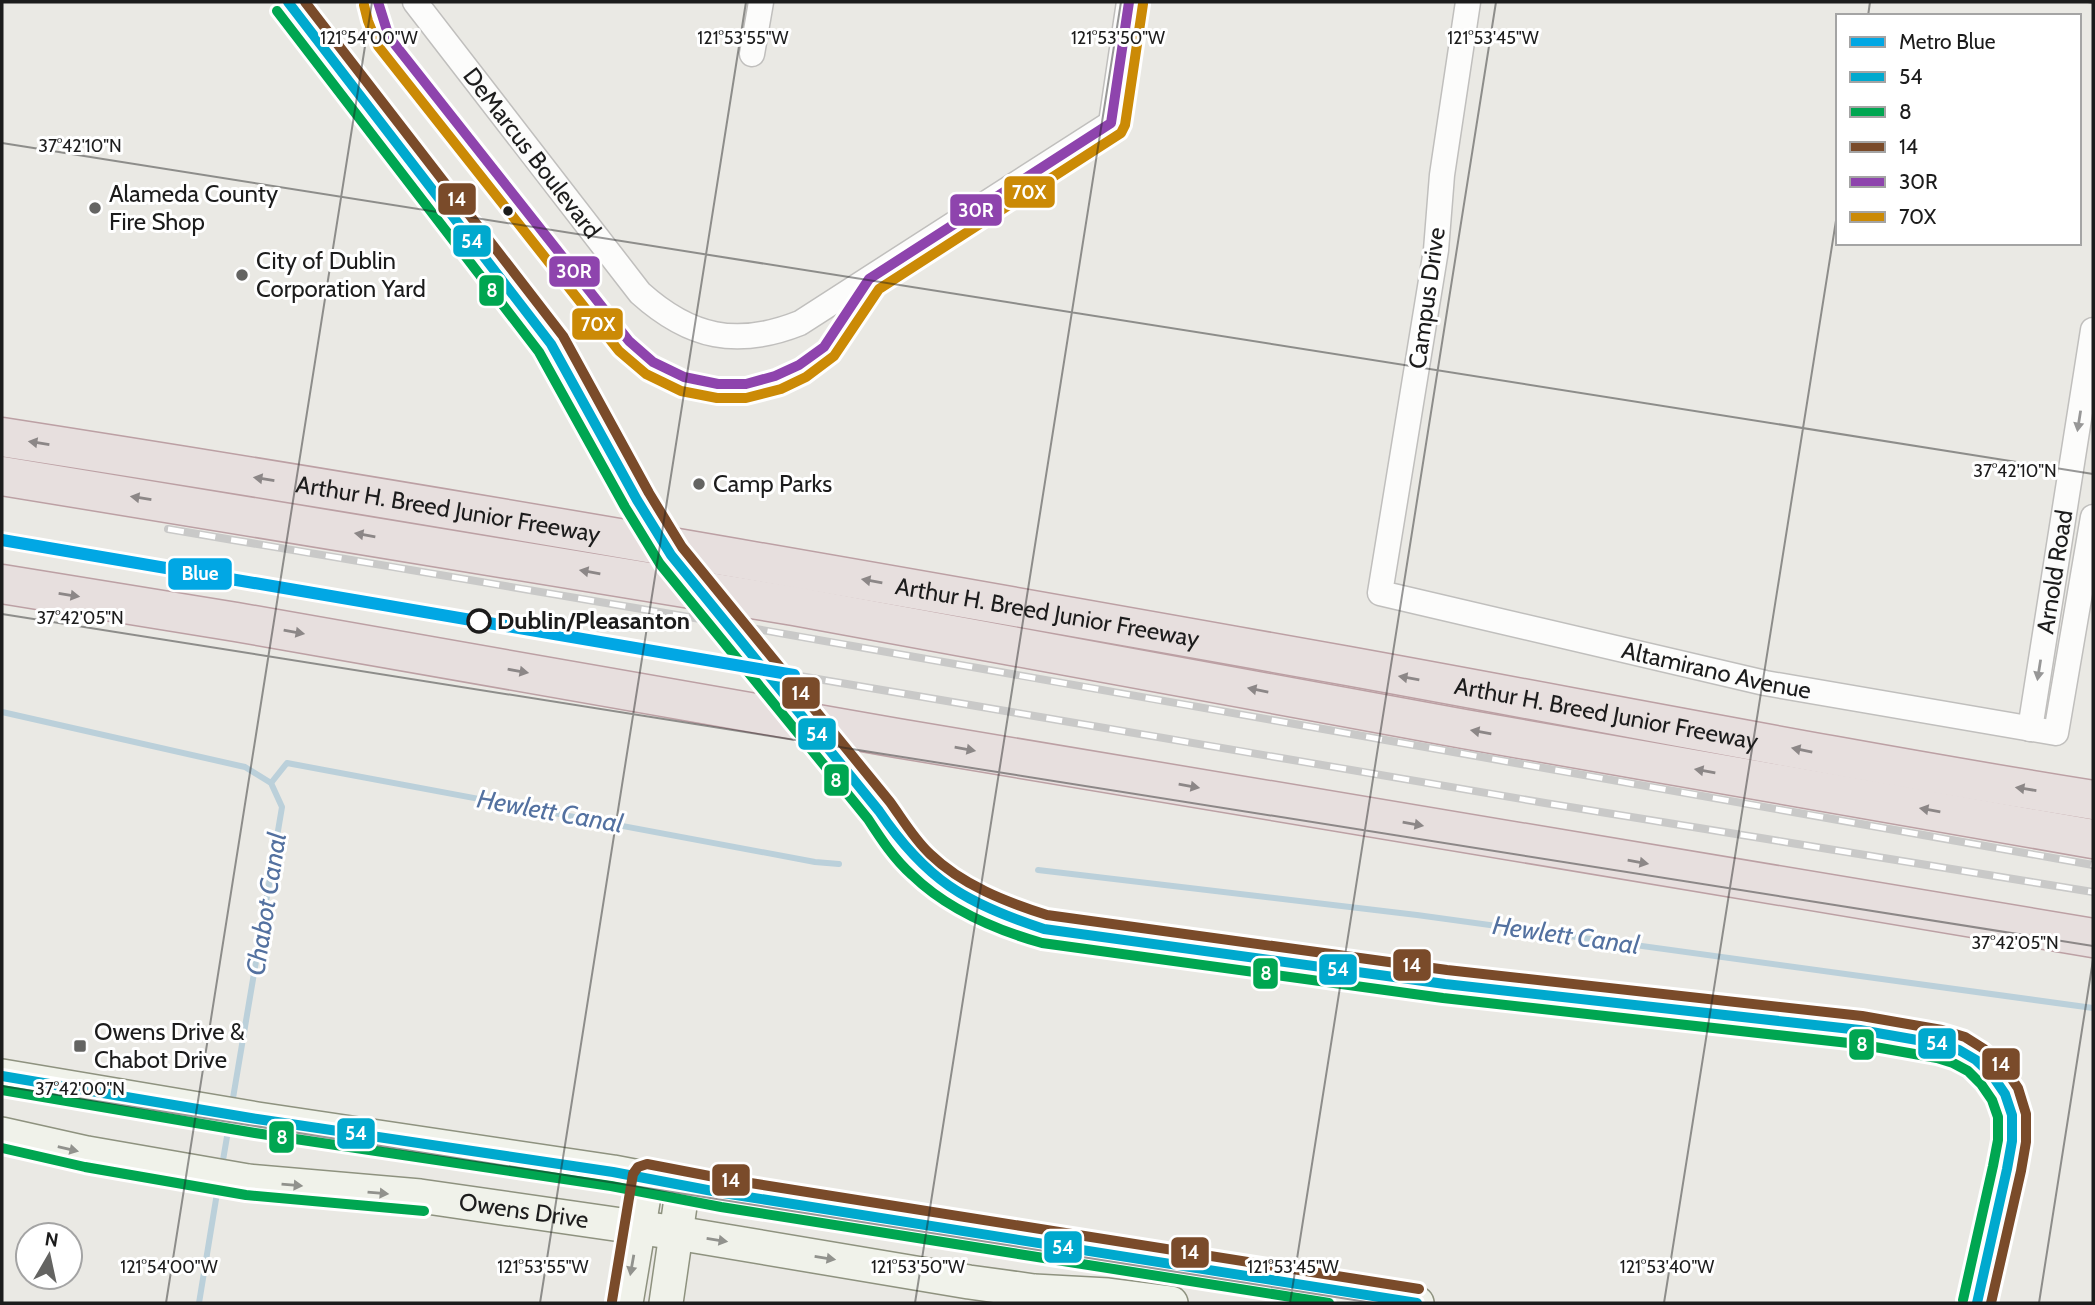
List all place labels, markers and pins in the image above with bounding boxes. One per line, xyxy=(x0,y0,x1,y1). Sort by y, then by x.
place label: Alameda County Fire Shop xyxy=(109,179,278,236)
marker: Alameda County Fire Shop xyxy=(87,200,103,216)
unlabelled marker xyxy=(501,204,515,218)
place label: City of Dublin Corporation Yard xyxy=(256,246,426,303)
marker: City of Dublin Corporation Yard xyxy=(234,267,250,283)
place label: Camp Parks xyxy=(713,469,832,498)
marker: Camp Parks xyxy=(691,476,707,492)
place label: Dublin/Pleasanton xyxy=(497,606,690,635)
marker: Dublin/Pleasanton xyxy=(467,609,491,633)
place label: Owens Drive & Chabot Drive xyxy=(94,1017,245,1074)
marker: Owens Drive & Chabot Drive xyxy=(72,1038,88,1054)

